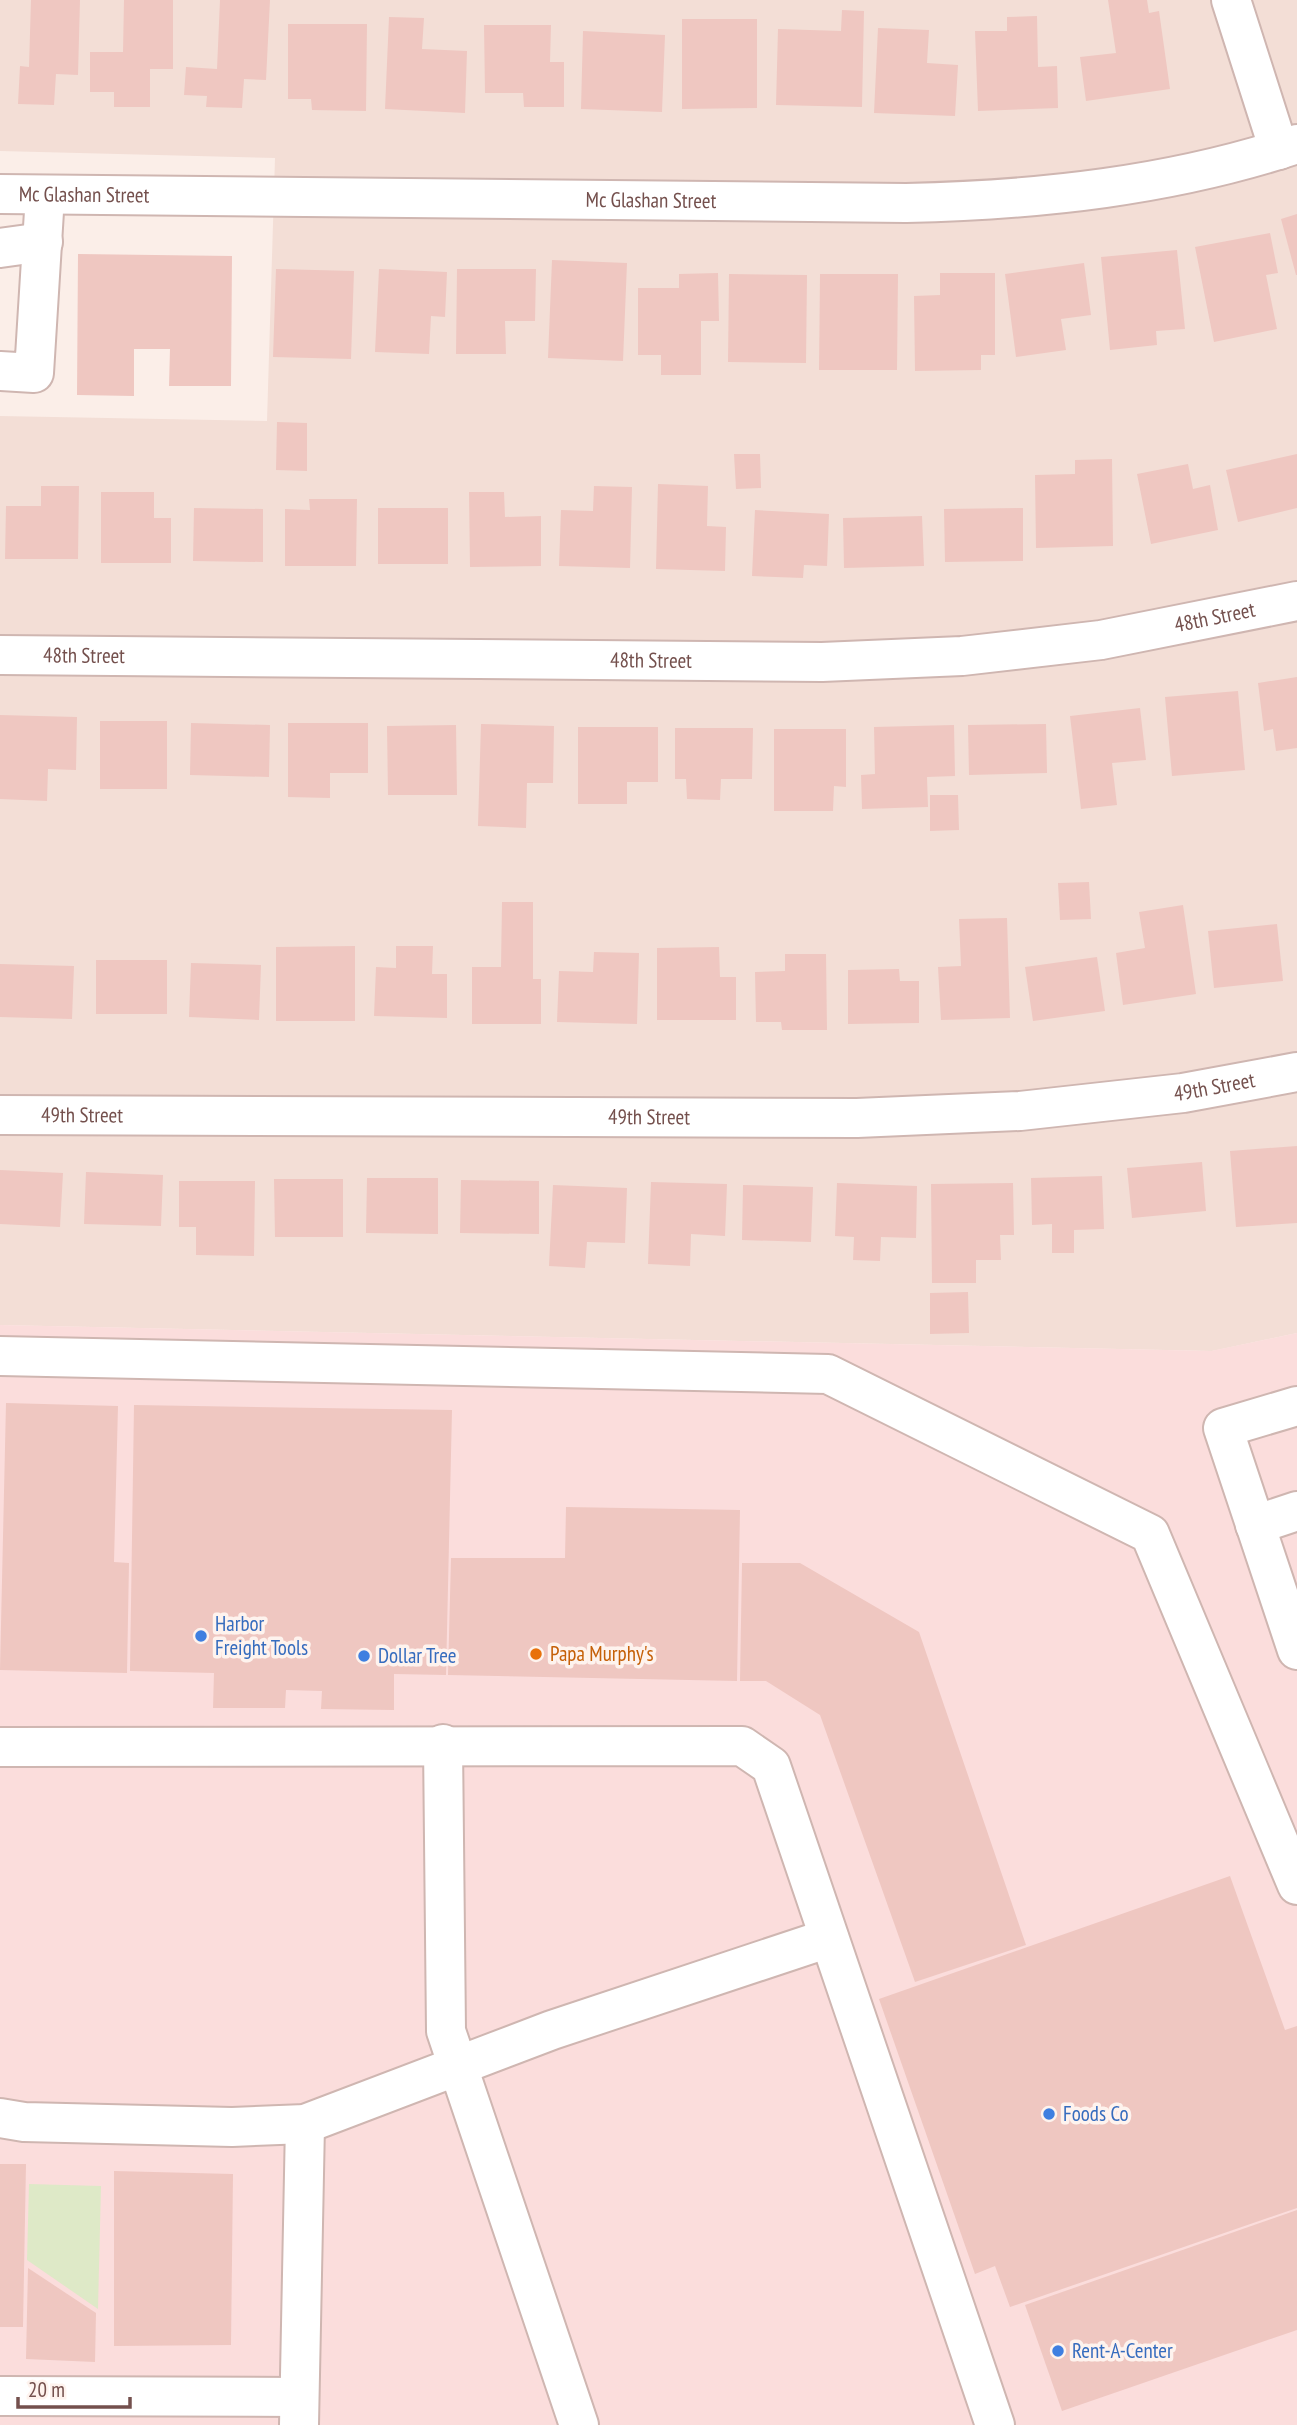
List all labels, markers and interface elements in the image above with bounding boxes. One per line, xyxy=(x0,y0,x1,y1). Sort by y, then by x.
street label: Mc Glashan Street xyxy=(19,180,150,208)
street label: Mc Glashan Street xyxy=(586,186,717,214)
street label: 48th Street xyxy=(1172,596,1258,638)
street label: 48th Street xyxy=(43,641,125,669)
street label: 48th Street xyxy=(610,646,692,674)
street label: 49th Street xyxy=(1172,1066,1257,1107)
street label: 49th Street xyxy=(41,1101,123,1128)
street label: 49th Street xyxy=(608,1103,690,1130)
place label: Harbor Freight Tools xyxy=(215,1610,308,1661)
marker: Harbor Freight Tools xyxy=(193,1628,209,1644)
place label: Papa Murphy's xyxy=(550,1640,654,1667)
place label: Dollar Tree xyxy=(378,1642,456,1669)
marker: Papa Murphy's xyxy=(528,1646,544,1662)
marker: Dollar Tree xyxy=(356,1648,372,1664)
place label: Foods Co xyxy=(1063,2100,1129,2127)
marker: Foods Co xyxy=(1041,2106,1057,2122)
place label: Rent-A-Center xyxy=(1072,2337,1173,2364)
marker: Rent-A-Center xyxy=(1050,2343,1066,2359)
scale bar xyxy=(18,2366,130,2410)
text: 20 m xyxy=(28,2376,65,2403)

